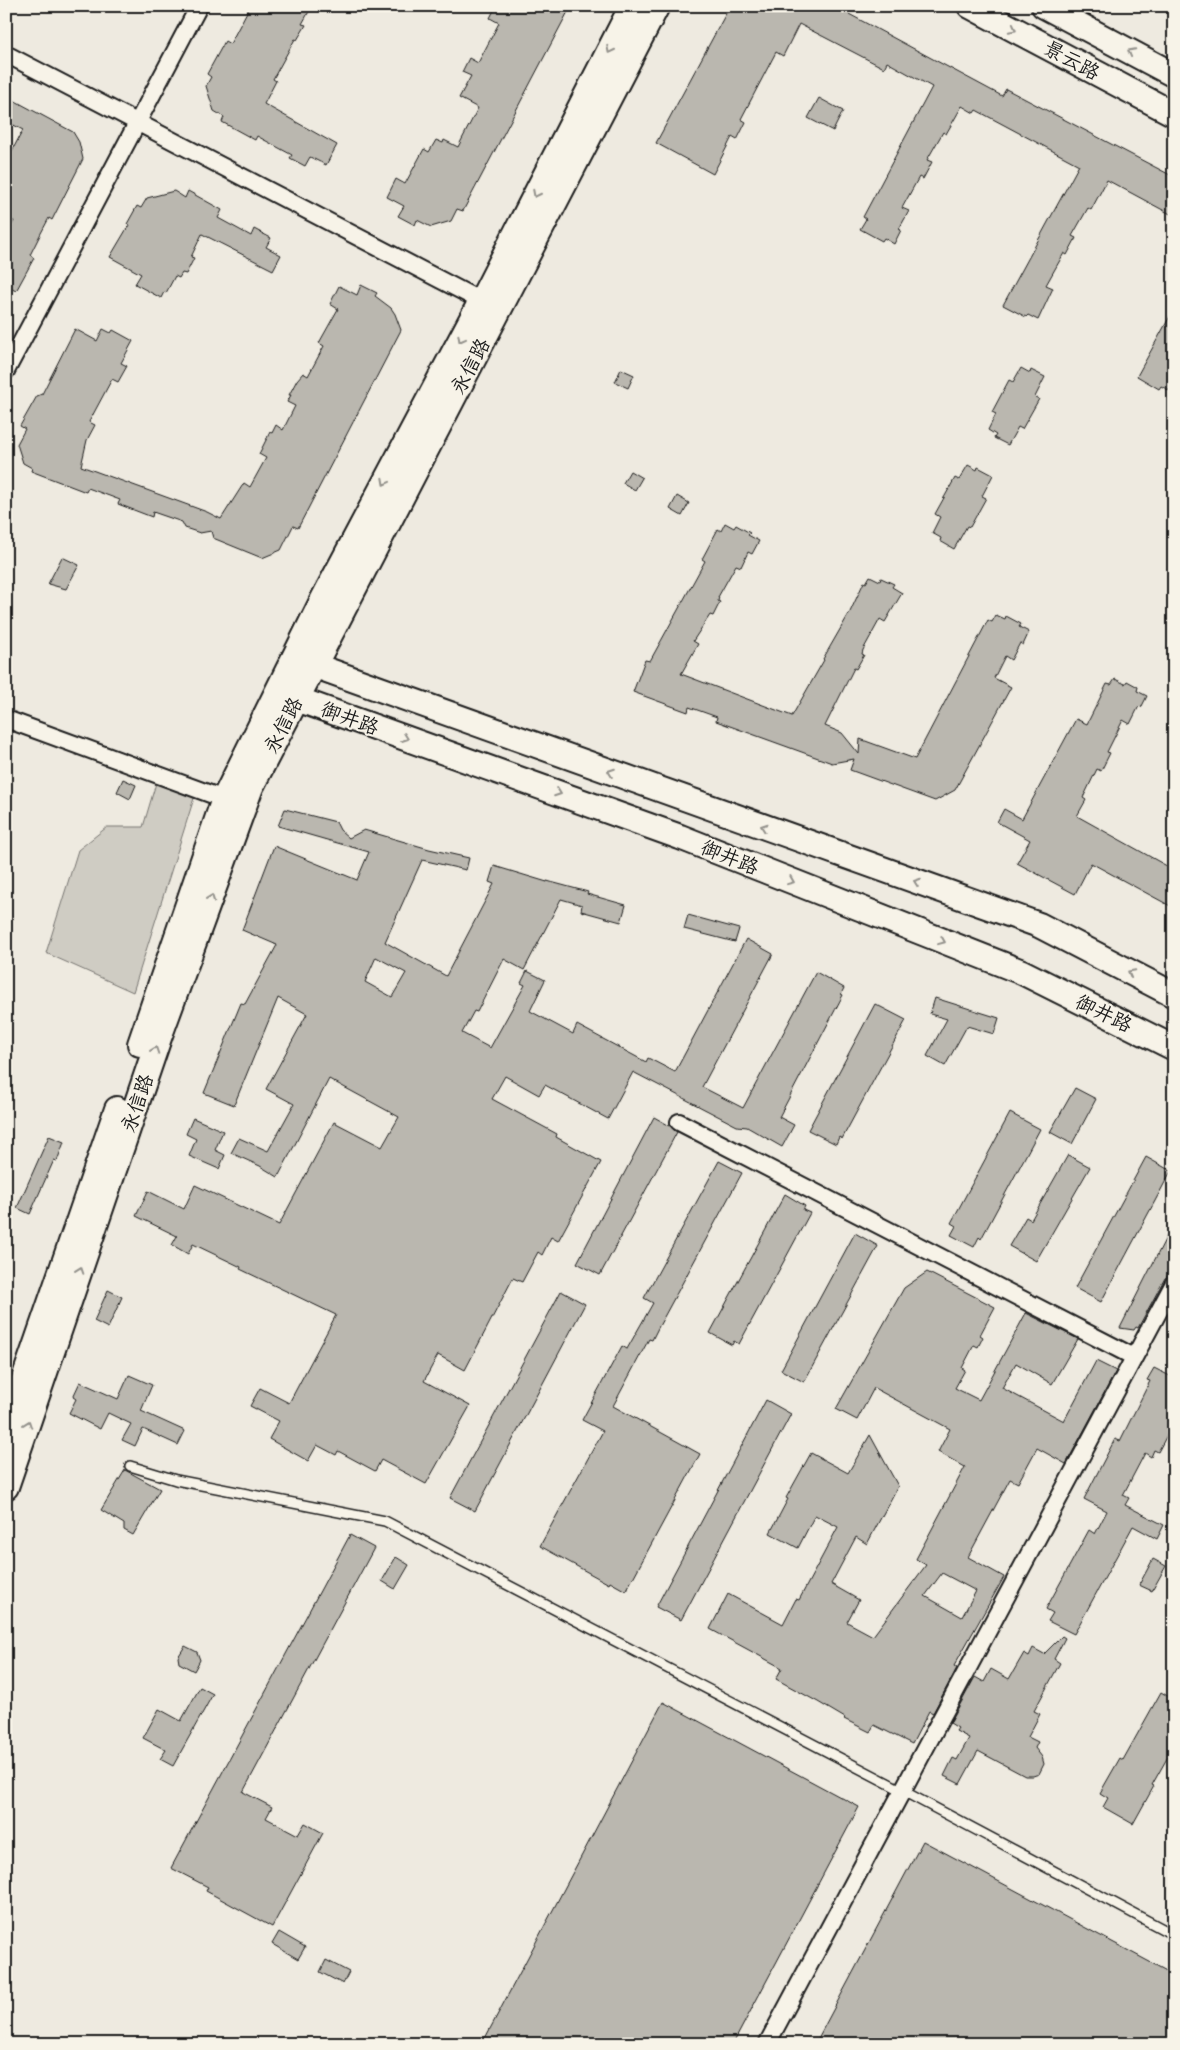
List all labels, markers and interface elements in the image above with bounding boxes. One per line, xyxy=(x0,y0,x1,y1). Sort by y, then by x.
one-way arrow xyxy=(1008,23,1017,33)
street label: 景云路 xyxy=(1038,35,1105,90)
one-way arrow xyxy=(606,44,616,53)
one-way arrow xyxy=(1127,49,1136,59)
one-way arrow xyxy=(532,189,542,198)
street label: 永信路 xyxy=(445,333,500,400)
one-way arrow xyxy=(457,333,467,342)
one-way arrow xyxy=(381,477,391,486)
street label: 永信路 xyxy=(259,692,312,759)
street label: 御井路 xyxy=(316,696,383,745)
one-way arrow xyxy=(400,732,408,742)
one-way arrow xyxy=(607,768,616,778)
one-way arrow xyxy=(553,787,561,797)
one-way arrow xyxy=(760,823,769,833)
street label: 御井路 xyxy=(696,835,763,884)
one-way arrow xyxy=(787,875,795,885)
one-way arrow xyxy=(913,877,922,887)
one-way arrow xyxy=(205,894,215,902)
one-way arrow xyxy=(938,935,946,945)
one-way arrow xyxy=(1127,969,1136,979)
street label: 御井路 xyxy=(1070,989,1137,1042)
one-way arrow xyxy=(149,1046,159,1055)
street label: 永信路 xyxy=(116,1070,163,1137)
one-way arrow xyxy=(74,1266,84,1275)
one-way arrow xyxy=(22,1420,32,1429)

